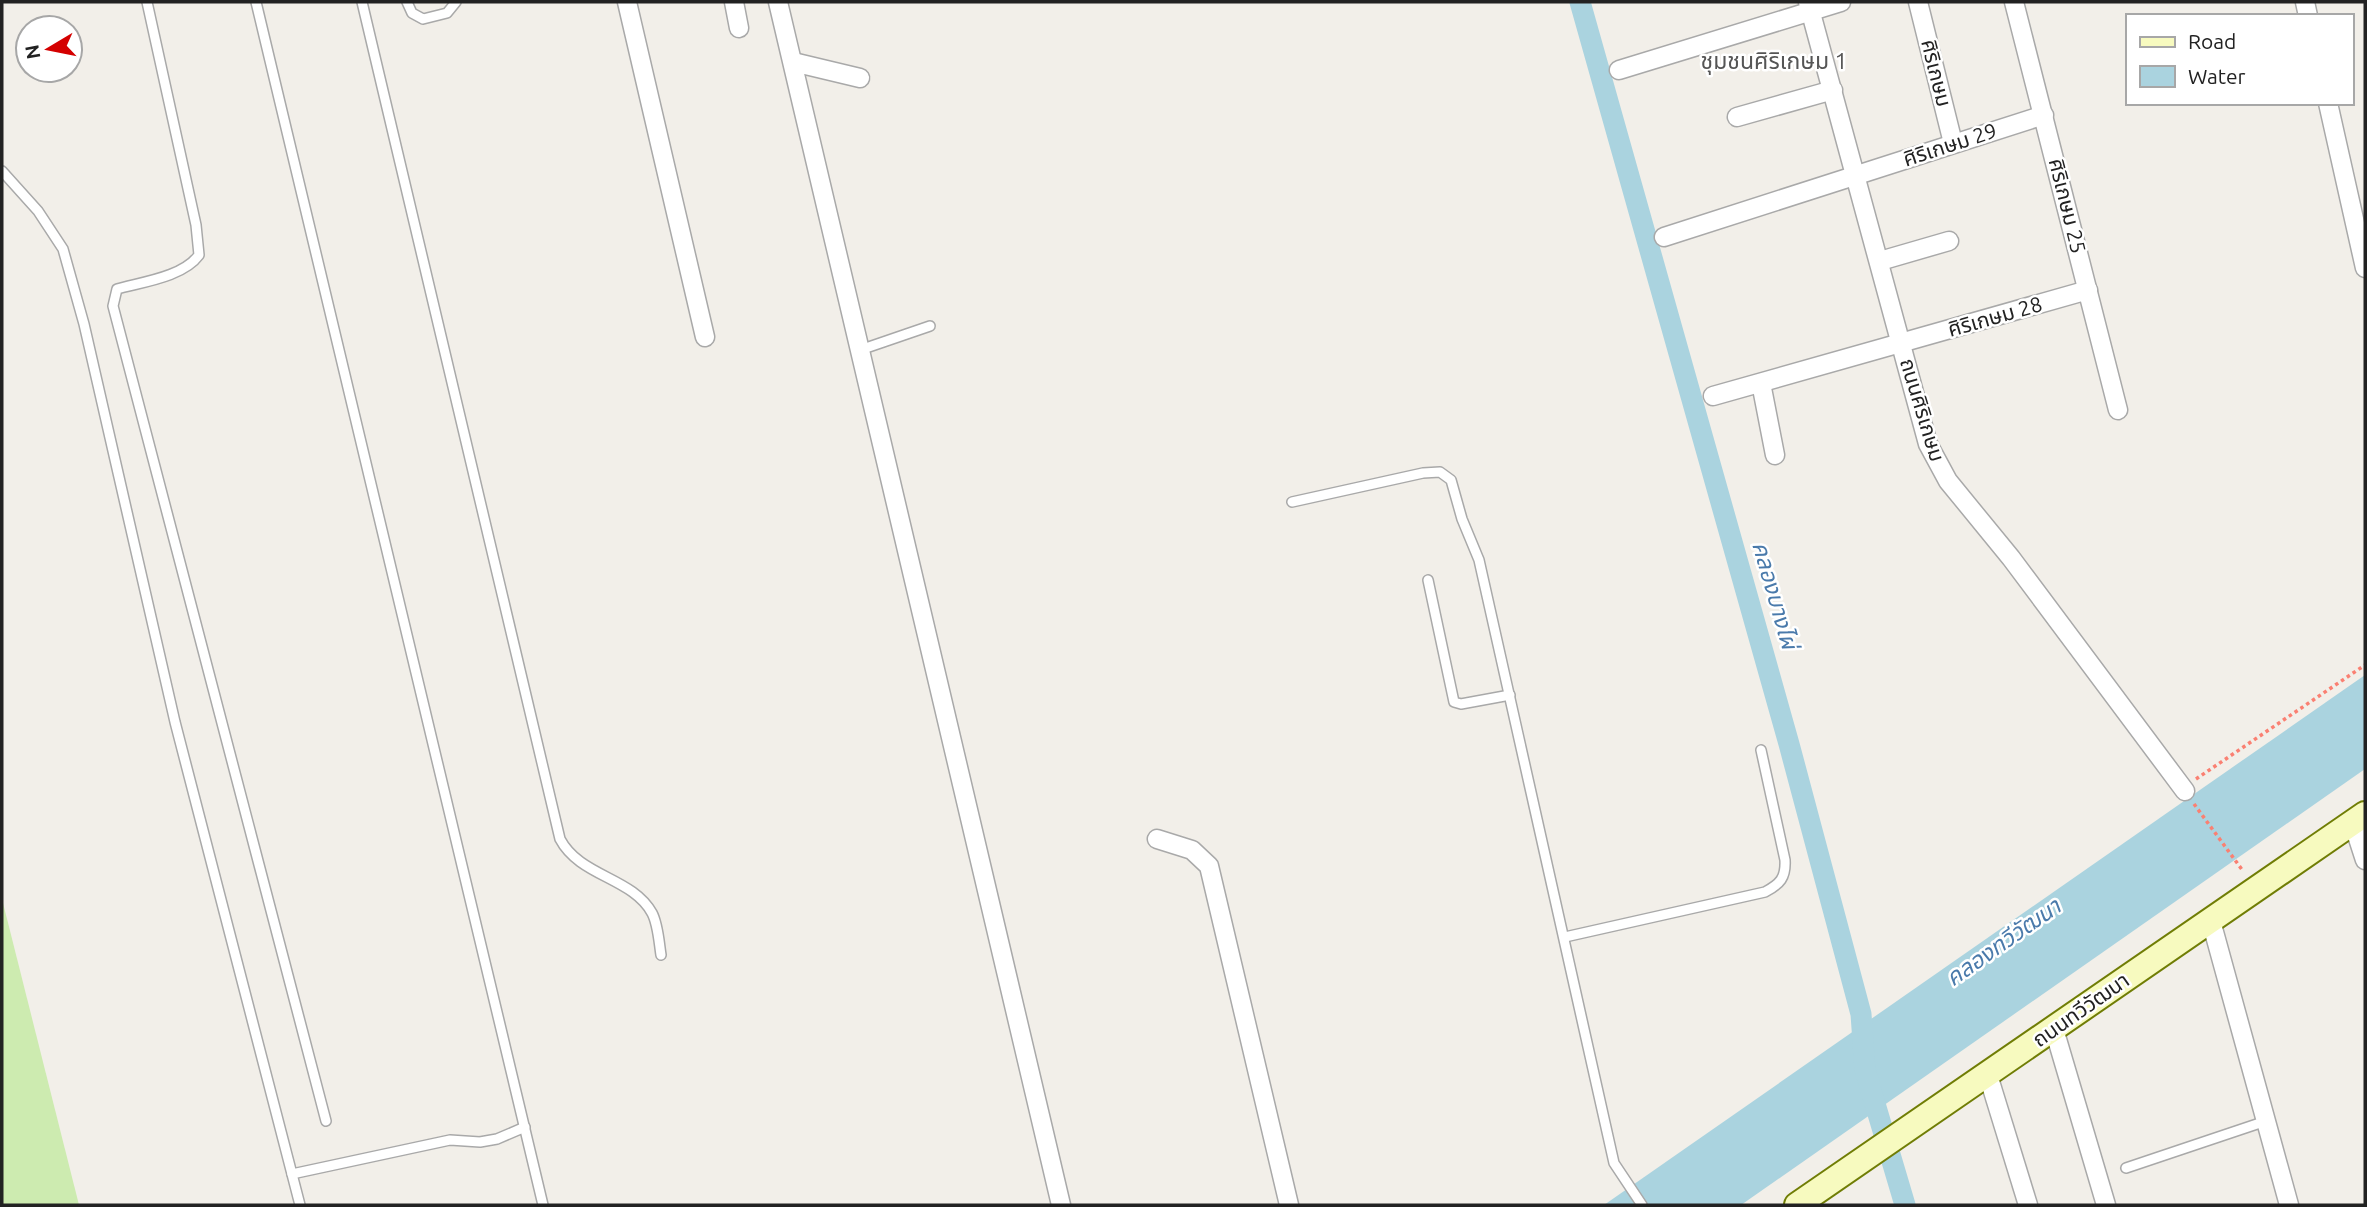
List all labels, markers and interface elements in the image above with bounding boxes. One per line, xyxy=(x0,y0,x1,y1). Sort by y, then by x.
north arrow xyxy=(14,14,84,84)
legend xyxy=(2126,14,2353,105)
text: Road xyxy=(2188,29,2236,53)
street label: ศิริเกษม xyxy=(1917,37,1957,109)
text: N xyxy=(20,43,44,61)
district label: ชุมชนศิริเกษม 1 xyxy=(1701,48,1847,75)
text: Water xyxy=(2188,64,2246,88)
street label: ศิริเกษม 29 xyxy=(1900,118,2000,170)
street label: ศิริเกษม 25 xyxy=(2045,156,2091,256)
street label: ศิริเกษม 28 xyxy=(1945,291,2045,341)
street label: ถนนศิริเกษม xyxy=(1896,355,1950,464)
water label: คลองบางไผ่ xyxy=(1748,538,1804,654)
water label: คลองทวีวัฒนา xyxy=(1941,892,2066,990)
street label: ถนนทวีวัฒนา xyxy=(2028,967,2133,1051)

